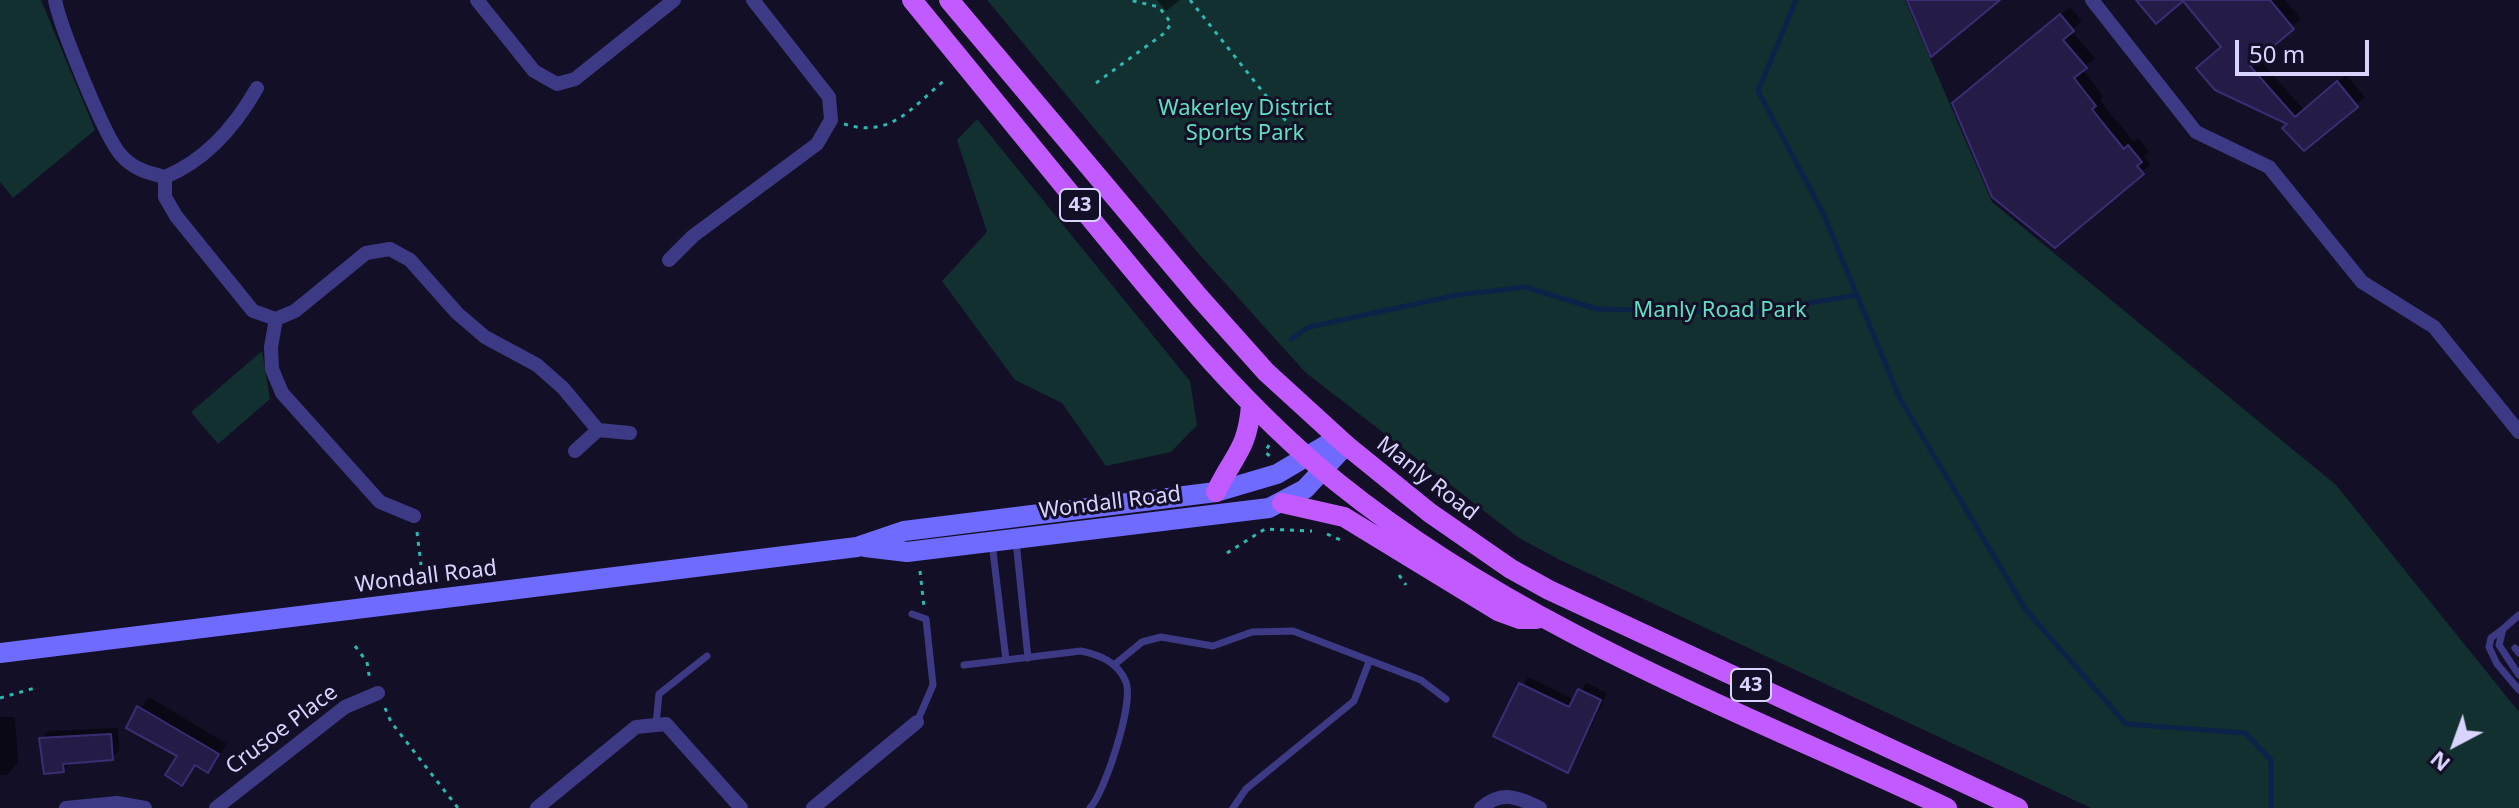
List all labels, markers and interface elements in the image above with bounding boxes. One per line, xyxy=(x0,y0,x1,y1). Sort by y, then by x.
scale bar xyxy=(2239,24,2373,74)
text: 50 m xyxy=(2249,37,2305,70)
park label: Wakerley District Sports Park xyxy=(1158,96,1332,148)
road number: 43 xyxy=(1060,189,1100,221)
park label: Manly Road Park xyxy=(1633,298,1807,324)
street label: Manly Road xyxy=(1371,431,1483,527)
street label: Wondall Road xyxy=(1038,481,1182,525)
street label: Wondall Road xyxy=(354,555,498,599)
road number: 43 xyxy=(1731,669,1771,701)
street label: Crusoe Place xyxy=(221,679,343,781)
north arrow xyxy=(2415,704,2495,784)
text: N xyxy=(2423,745,2456,779)

